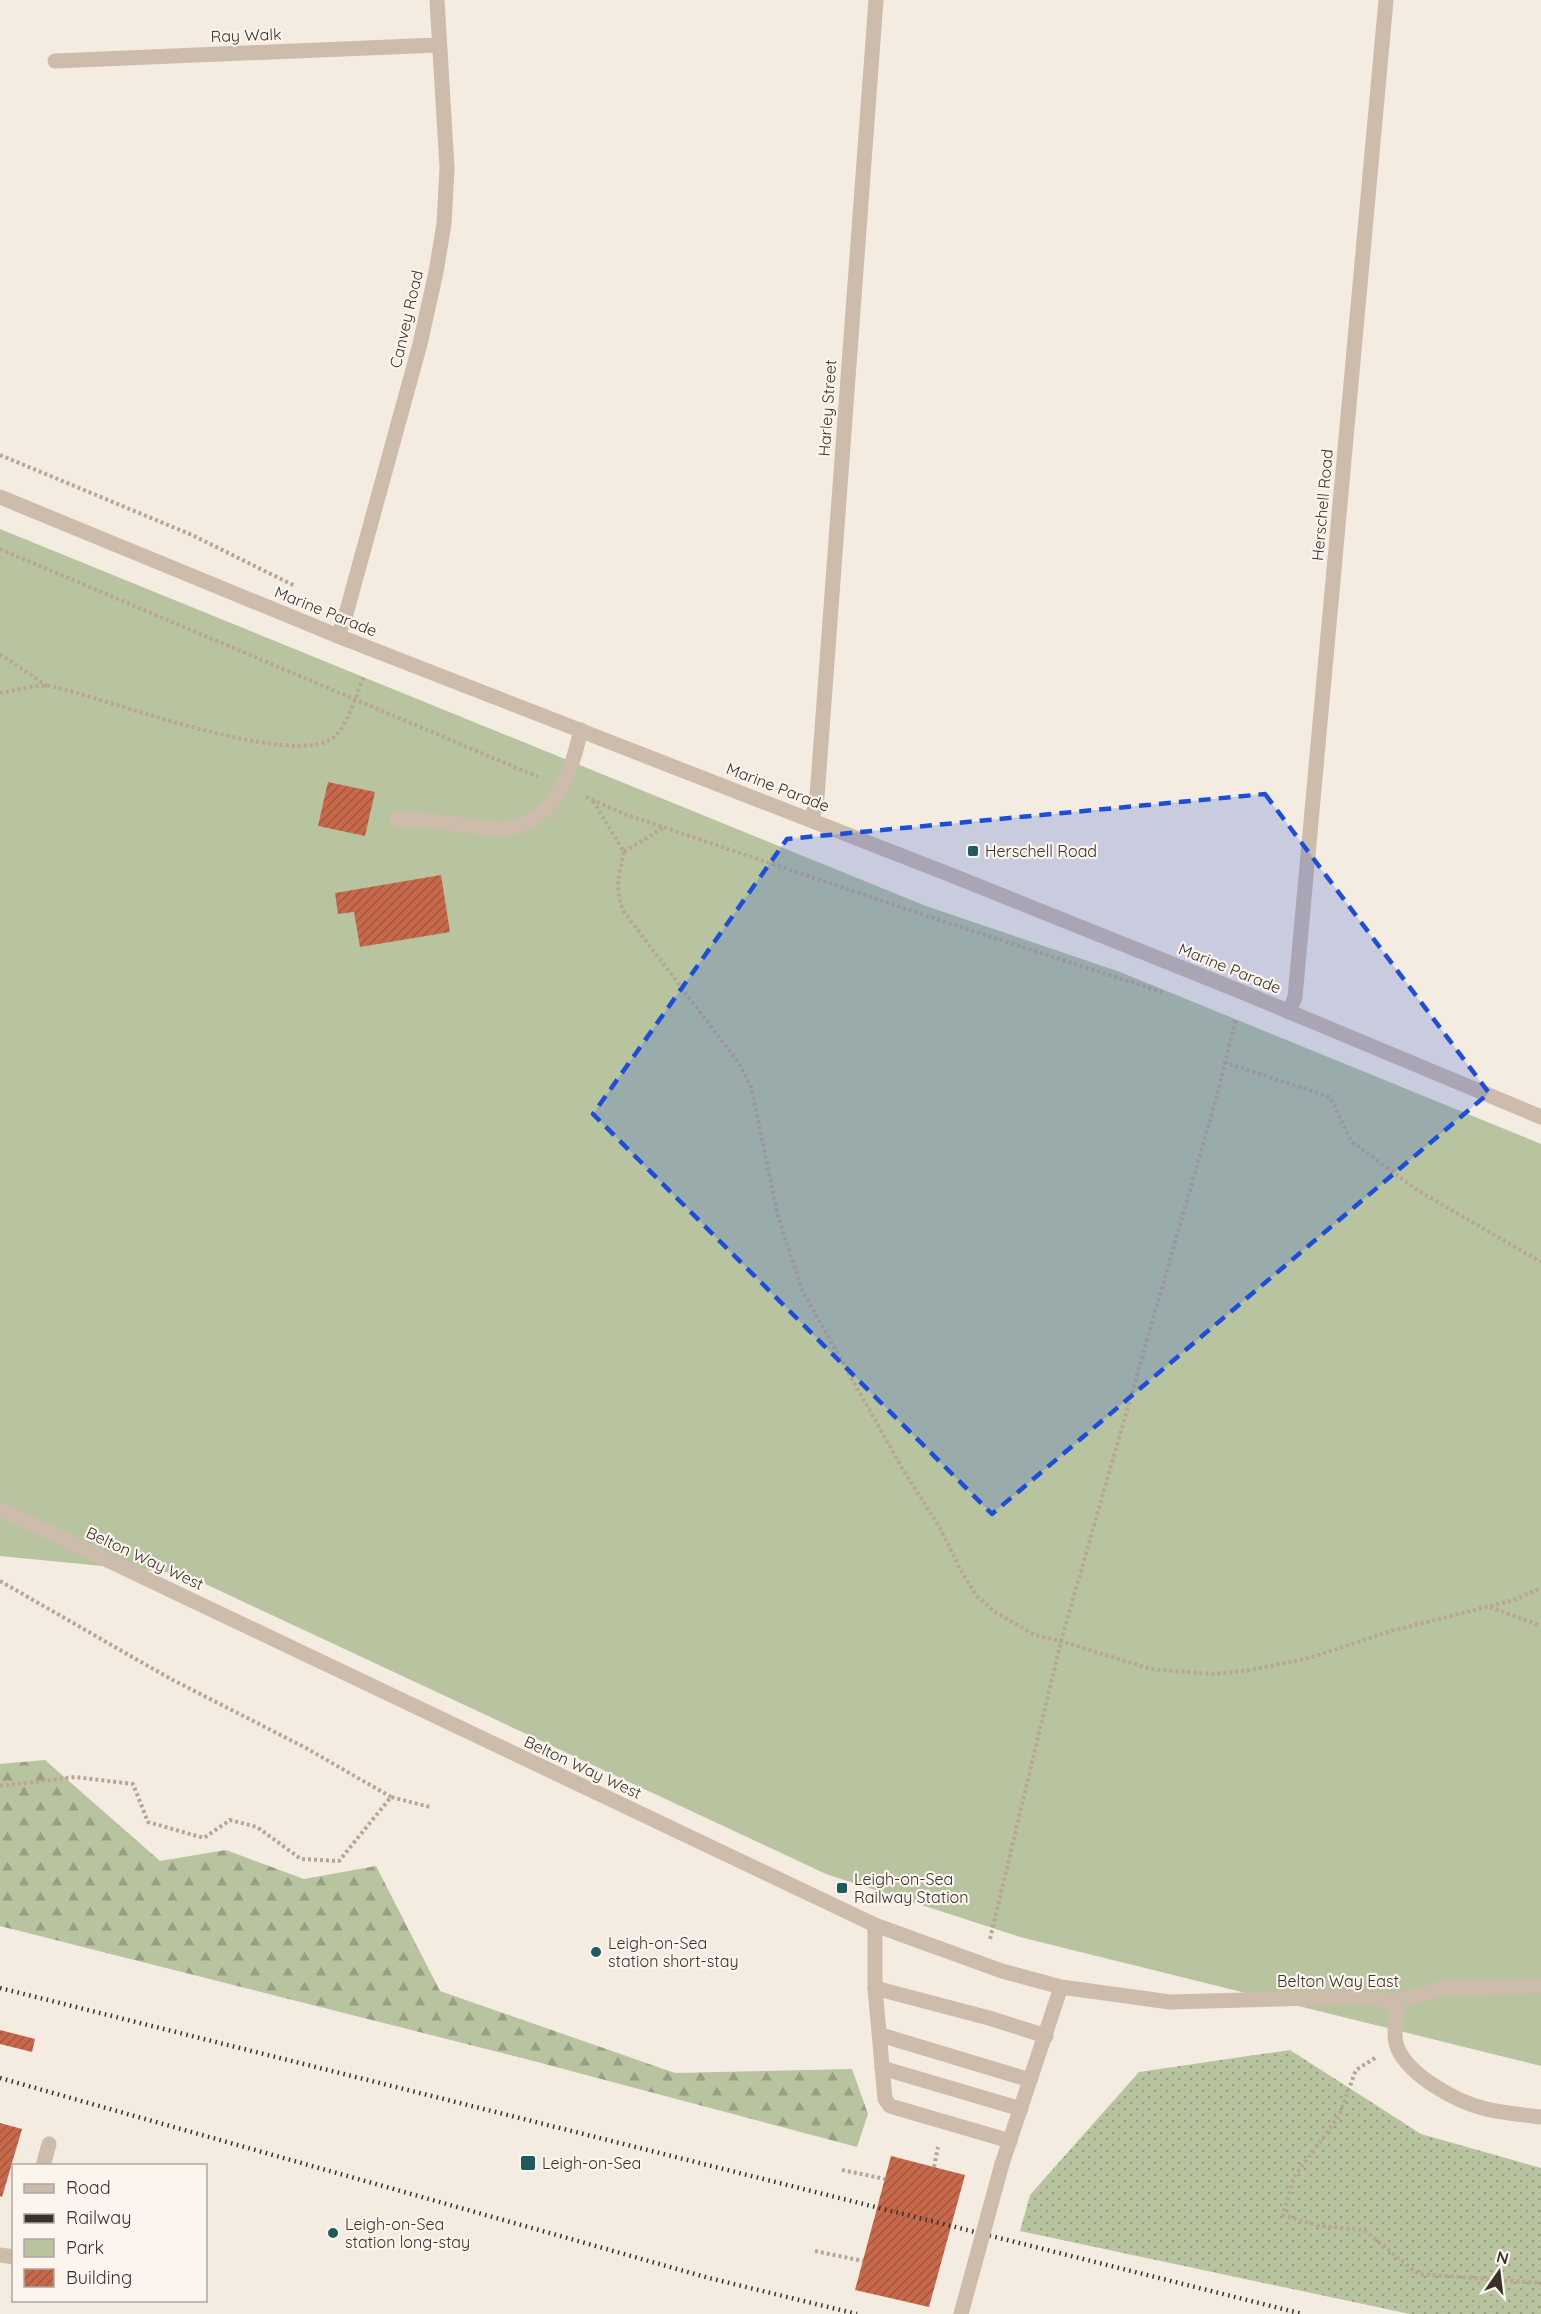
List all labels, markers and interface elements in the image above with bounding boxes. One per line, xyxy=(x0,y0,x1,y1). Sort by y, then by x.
street label: Ray Walk xyxy=(210,24,282,46)
street label: Canvey Road xyxy=(385,268,427,370)
street label: Harley Street xyxy=(814,359,840,457)
street label: Herschell Road xyxy=(1307,448,1337,562)
street label: Marine Parade xyxy=(272,581,380,641)
street label: Marine Parade xyxy=(724,758,832,816)
place label: Herschell Road xyxy=(985,841,1097,861)
marker: Herschell Road xyxy=(966,844,980,858)
street label: Marine Parade xyxy=(1176,938,1284,998)
street label: Belton Way West xyxy=(83,1522,207,1594)
street label: Belton Way West xyxy=(521,1731,645,1803)
place label: Leigh-on-Sea Railway Station xyxy=(854,1869,968,1907)
marker: Leigh-on-Sea Railway Station xyxy=(835,1881,849,1895)
place label: Leigh-on-Sea station short-stay xyxy=(608,1933,739,1971)
marker: Leigh-on-Sea station short-stay xyxy=(589,1945,603,1959)
street label: Belton Way East xyxy=(1277,1971,1399,1991)
place label: Leigh-on-Sea xyxy=(542,2153,641,2173)
marker: Leigh-on-Sea xyxy=(519,2154,537,2172)
legend xyxy=(12,2164,207,2302)
text: Road xyxy=(66,2176,111,2199)
text: Railway xyxy=(66,2206,132,2229)
place label: Leigh-on-Sea station long-stay xyxy=(345,2214,470,2252)
marker: Leigh-on-Sea station long-stay xyxy=(326,2226,340,2240)
text: Park xyxy=(66,2236,104,2259)
north arrow xyxy=(1469,2242,1529,2302)
text: N xyxy=(1495,2246,1511,2269)
text: Building xyxy=(66,2266,132,2289)

